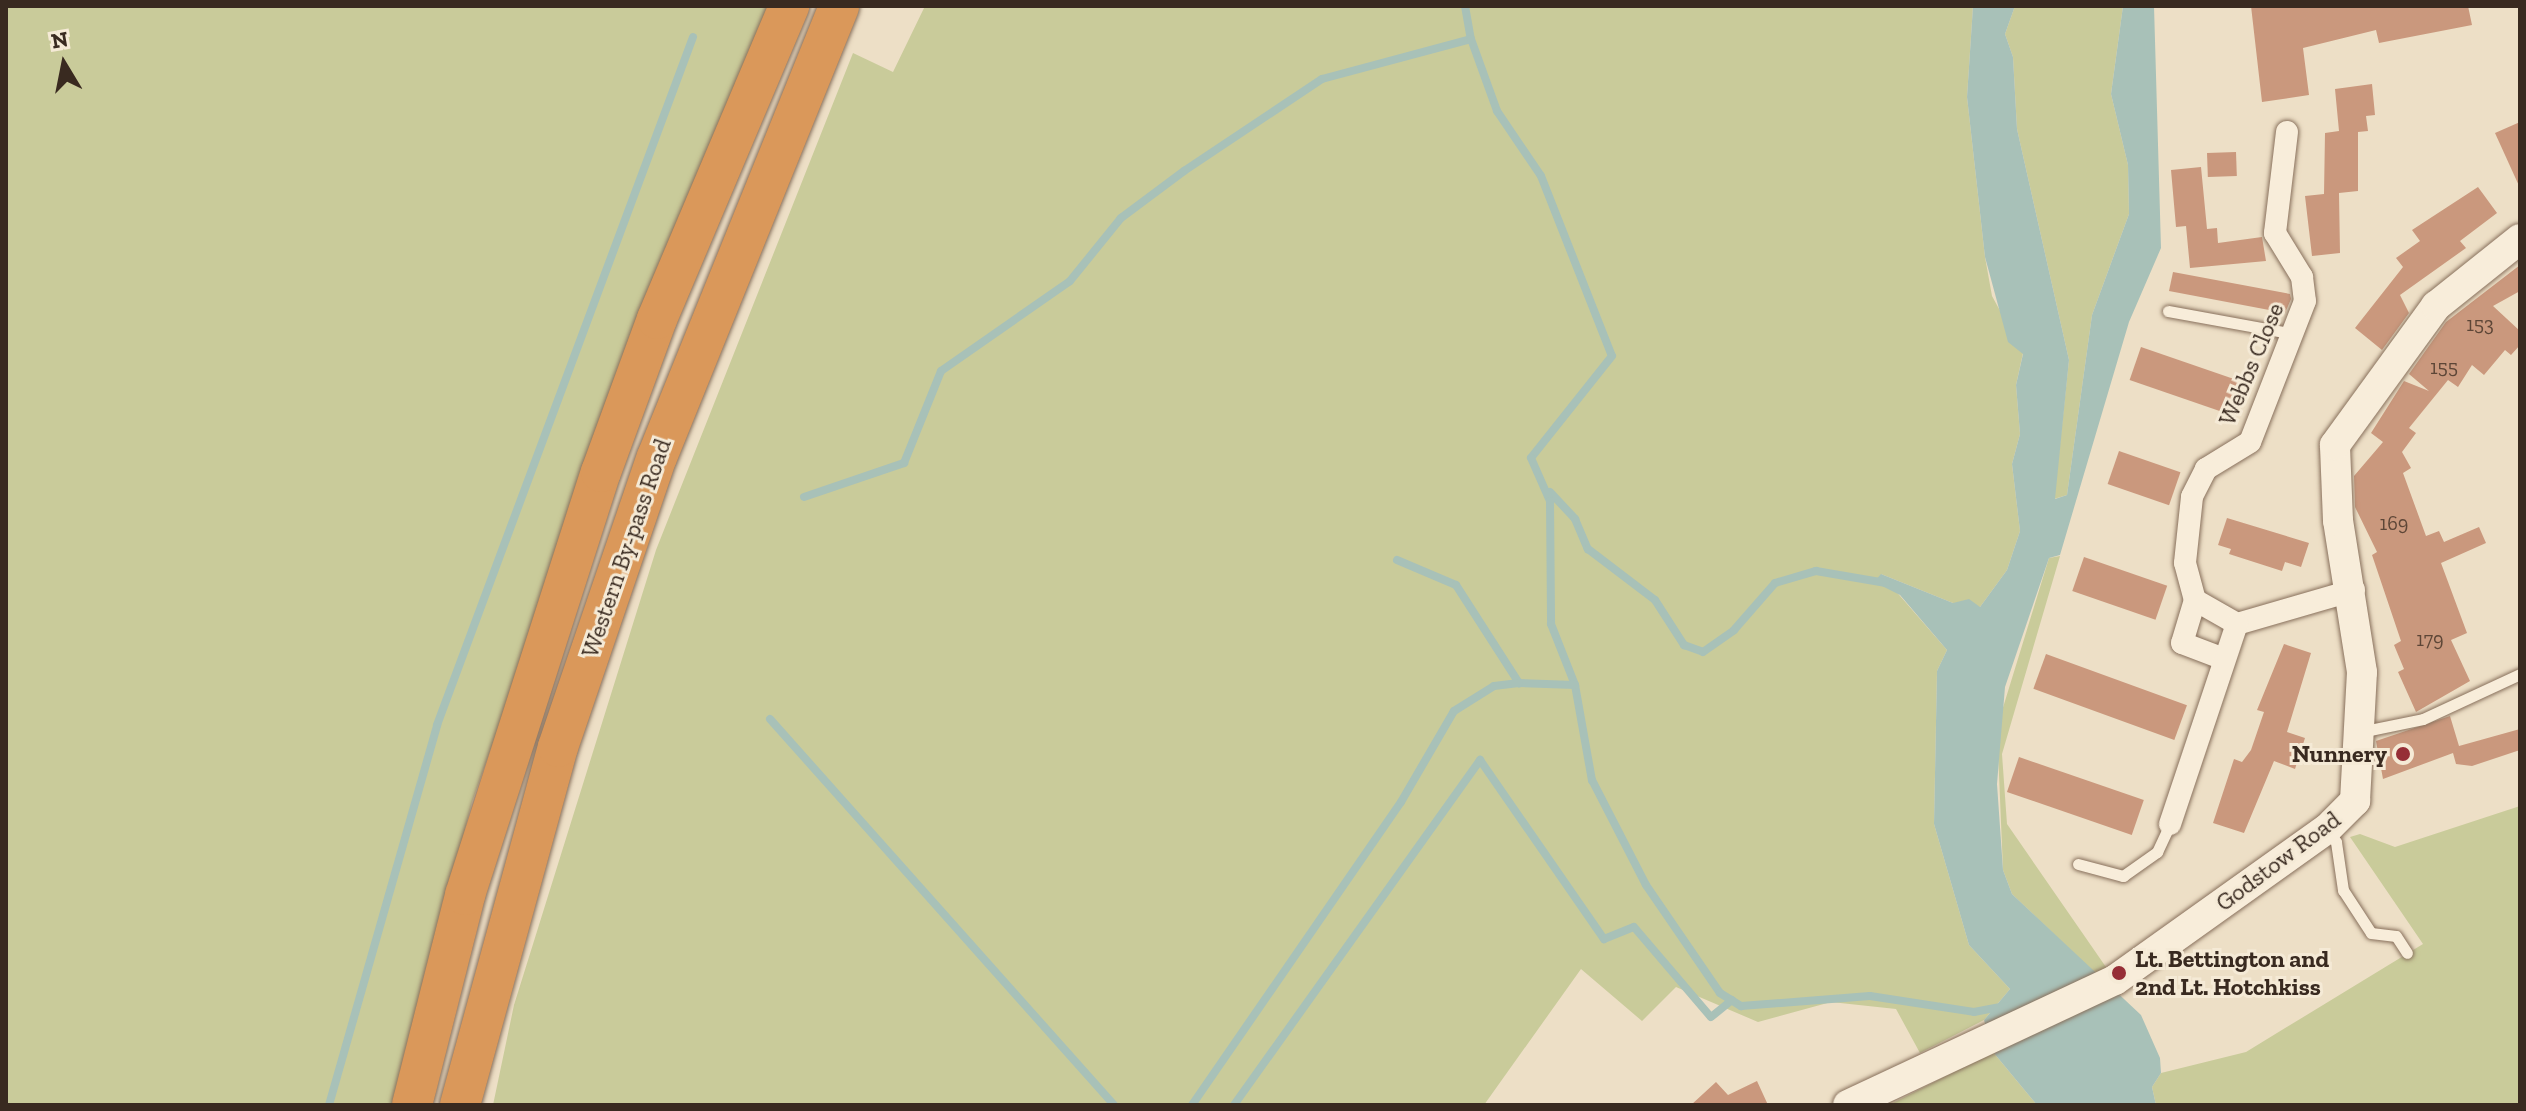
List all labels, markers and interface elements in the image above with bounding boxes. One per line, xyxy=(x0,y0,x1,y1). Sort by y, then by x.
north arrow xyxy=(24,24,104,104)
text: N xyxy=(49,25,70,55)
street label: Webbs Close xyxy=(2212,298,2290,430)
house number: 153 xyxy=(2466,312,2494,336)
house number: 155 xyxy=(2430,355,2458,379)
street label: Western By-pass Road xyxy=(575,435,677,661)
house number: 169 xyxy=(2380,511,2408,535)
house number: 179 xyxy=(2416,627,2444,651)
place label: Nunnery xyxy=(2292,740,2387,768)
marker: Nunnery xyxy=(2394,745,2412,763)
street label: Godstow Road xyxy=(2210,805,2346,917)
place label: Lt. Bettington and 2nd Lt. Hotchkiss xyxy=(2135,945,2329,1001)
marker: Lt. Bettington and 2nd Lt. Hotchkiss xyxy=(2110,964,2128,982)

